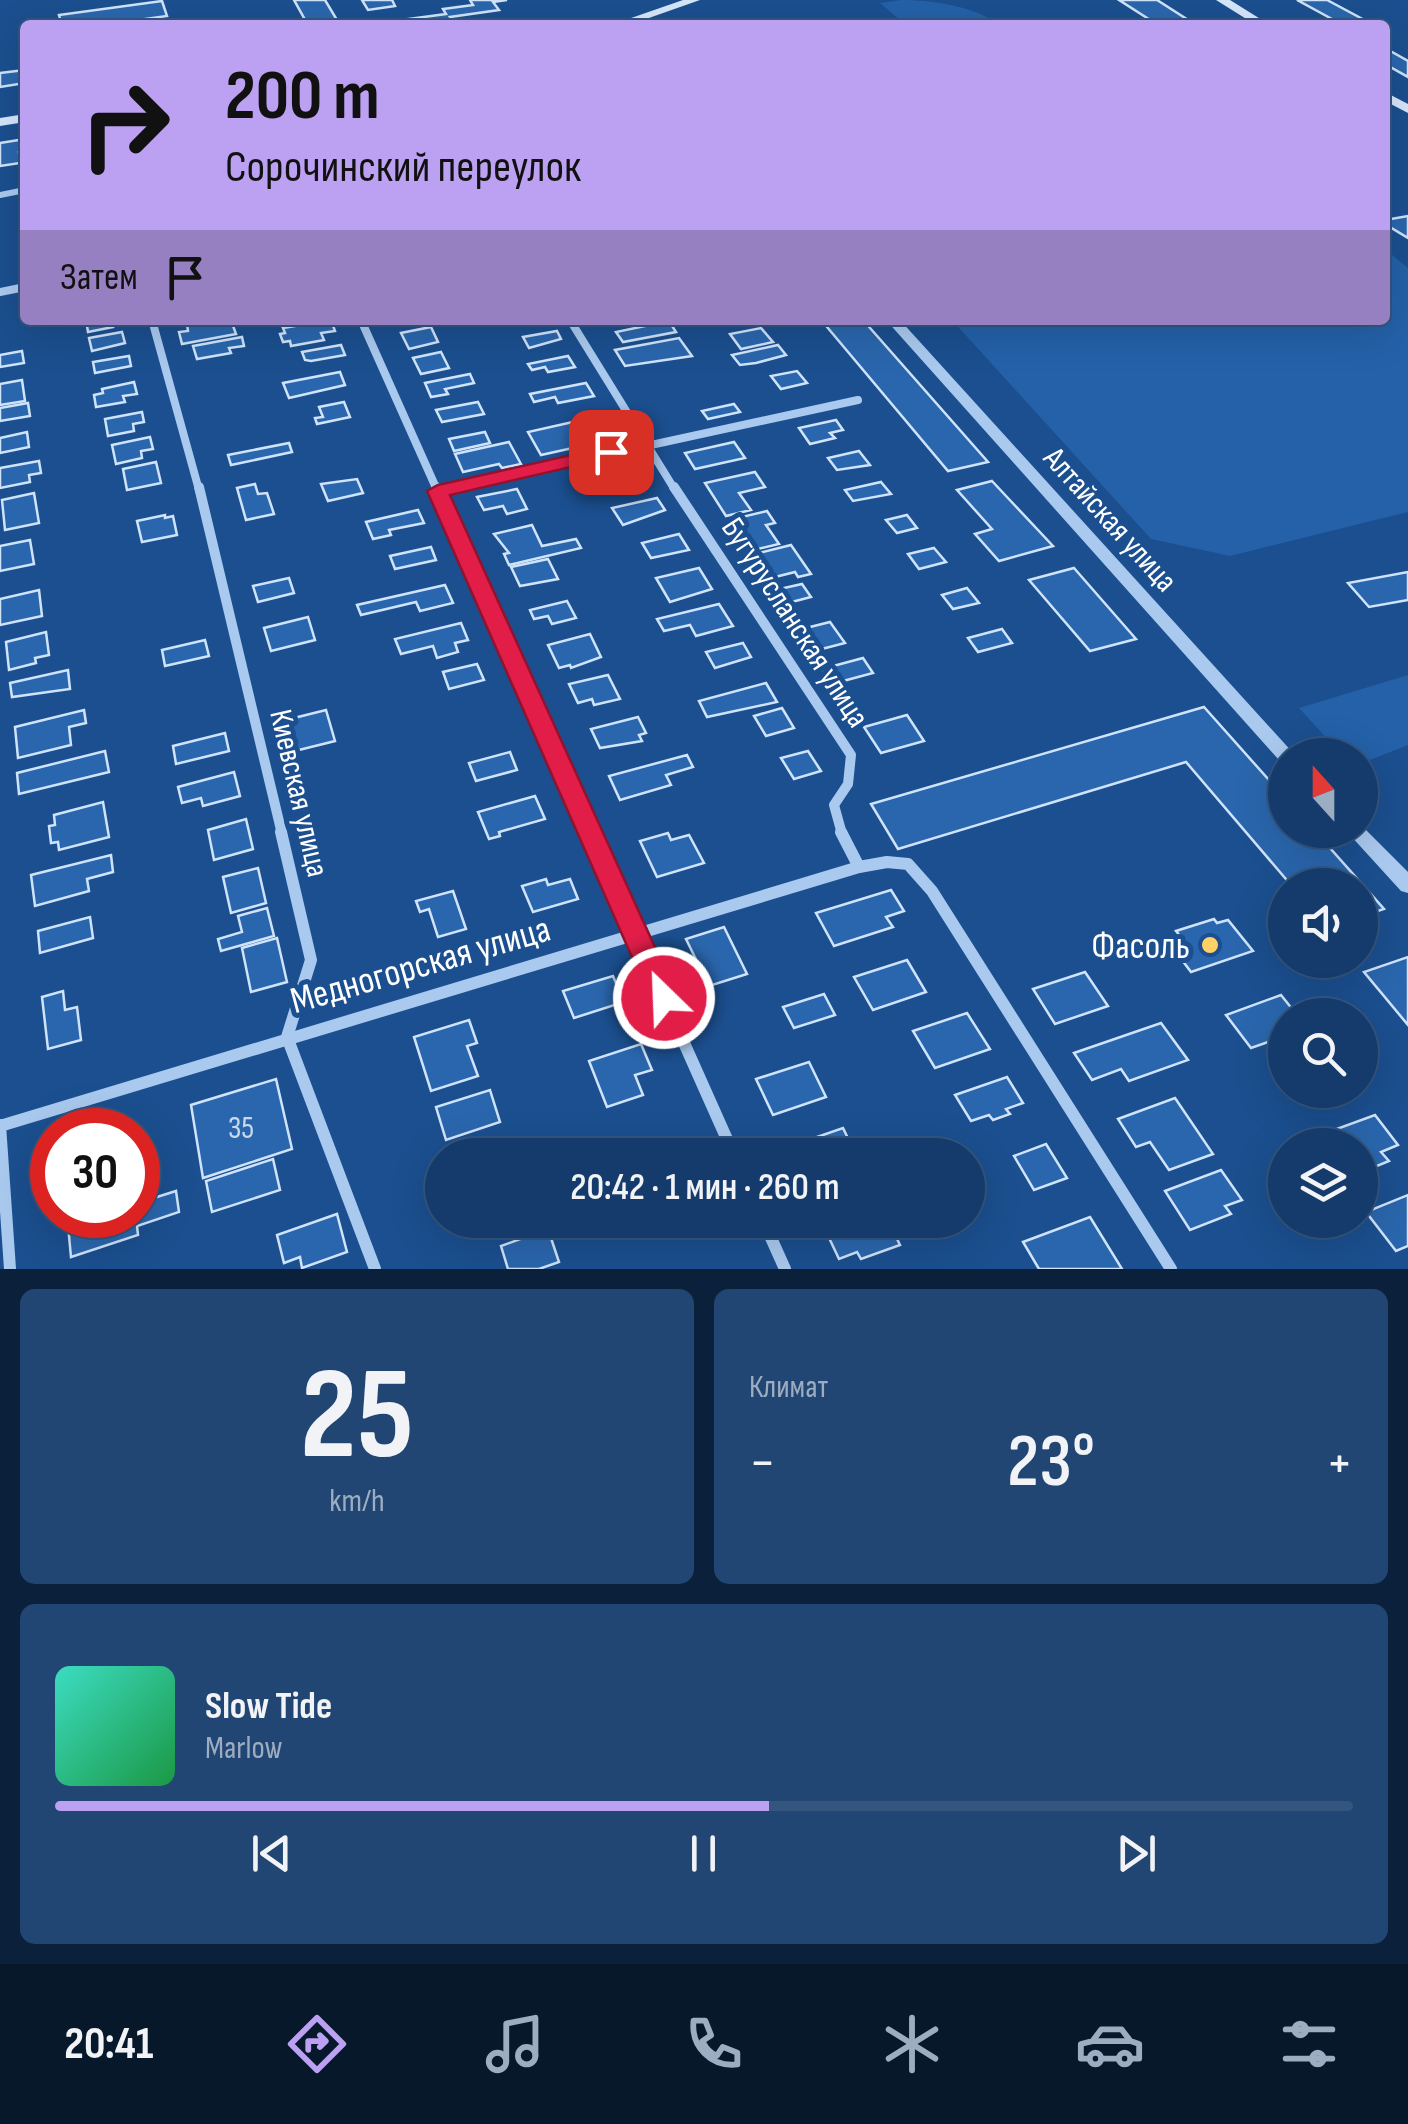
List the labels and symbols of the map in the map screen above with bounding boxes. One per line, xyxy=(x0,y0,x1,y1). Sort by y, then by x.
pin xyxy=(569,410,654,495)
street label: Алтайская улица xyxy=(1034,439,1185,600)
street label: Бугурусланская улица xyxy=(712,511,877,735)
street label: Киевская улица xyxy=(260,706,337,881)
north arrow xyxy=(1268,738,1378,848)
street label: Медногорская улица xyxy=(285,907,556,1024)
place label: Фасоль xyxy=(1091,924,1190,969)
marker: Фасоль xyxy=(1199,934,1221,956)
position arrow xyxy=(612,946,716,1050)
speed limit sign: 30 xyxy=(30,1108,160,1238)
house number: 35 xyxy=(228,1109,254,1148)

